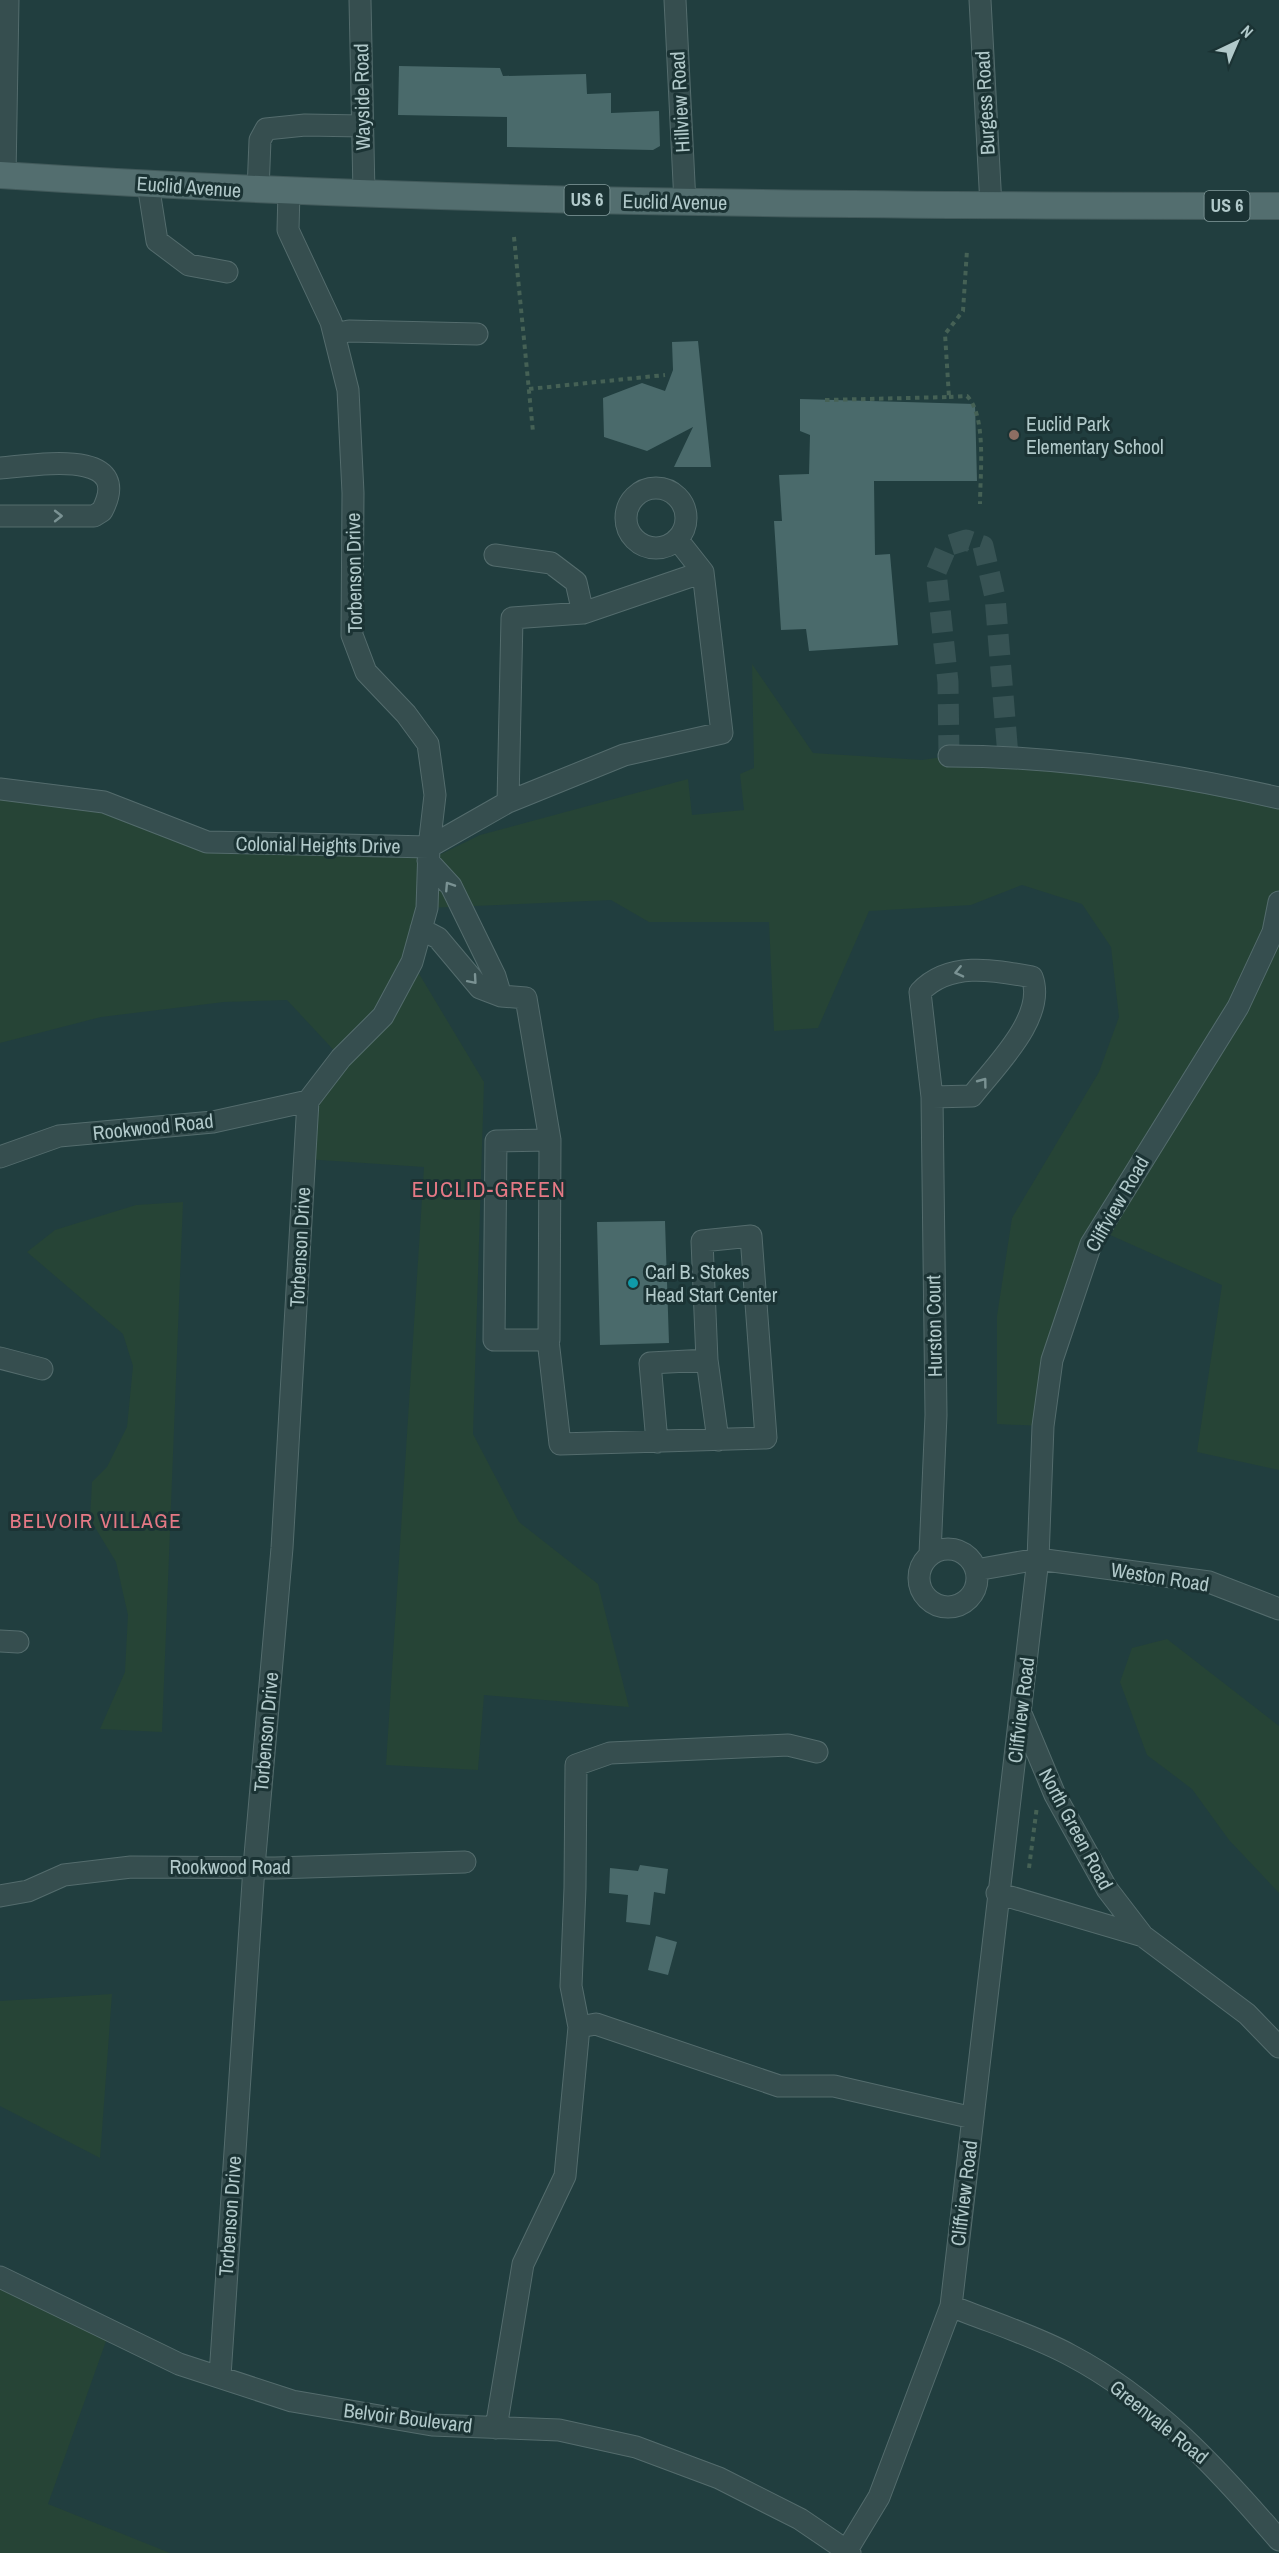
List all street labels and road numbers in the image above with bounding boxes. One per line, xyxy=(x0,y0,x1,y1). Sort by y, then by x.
street label: Wayside Road xyxy=(347,43,376,151)
street label: Burgess Road xyxy=(968,50,1001,156)
street label: Hillview Road xyxy=(663,51,696,153)
street label: Euclid Avenue xyxy=(136,169,242,204)
road number: US 6 xyxy=(564,185,610,215)
street label: Euclid Avenue xyxy=(622,187,728,216)
road number: US 6 xyxy=(1204,191,1250,221)
street label: Torbenson Drive xyxy=(339,513,368,633)
street label: Colonial Heights Drive xyxy=(235,830,401,859)
street label: Rookwood Road xyxy=(91,1107,215,1146)
street label: Cliffview Road xyxy=(1078,1151,1155,1257)
street label: Torbenson Drive xyxy=(283,1186,316,1308)
street label: Hurston Court xyxy=(919,1274,948,1377)
street label: Weston Road xyxy=(1109,1555,1211,1598)
street label: Cliffview Road xyxy=(1001,1656,1040,1764)
street label: Torbenson Drive xyxy=(247,1671,284,1793)
street label: North Green Road xyxy=(1033,1763,1120,1894)
street label: Rookwood Road xyxy=(169,1853,291,1880)
street label: Cliffview Road xyxy=(944,2139,983,2247)
street label: Torbenson Drive xyxy=(212,2155,247,2277)
street label: Greenvale Road xyxy=(1104,2374,1214,2470)
street label: Belvoir Boulevard xyxy=(342,2396,474,2439)

